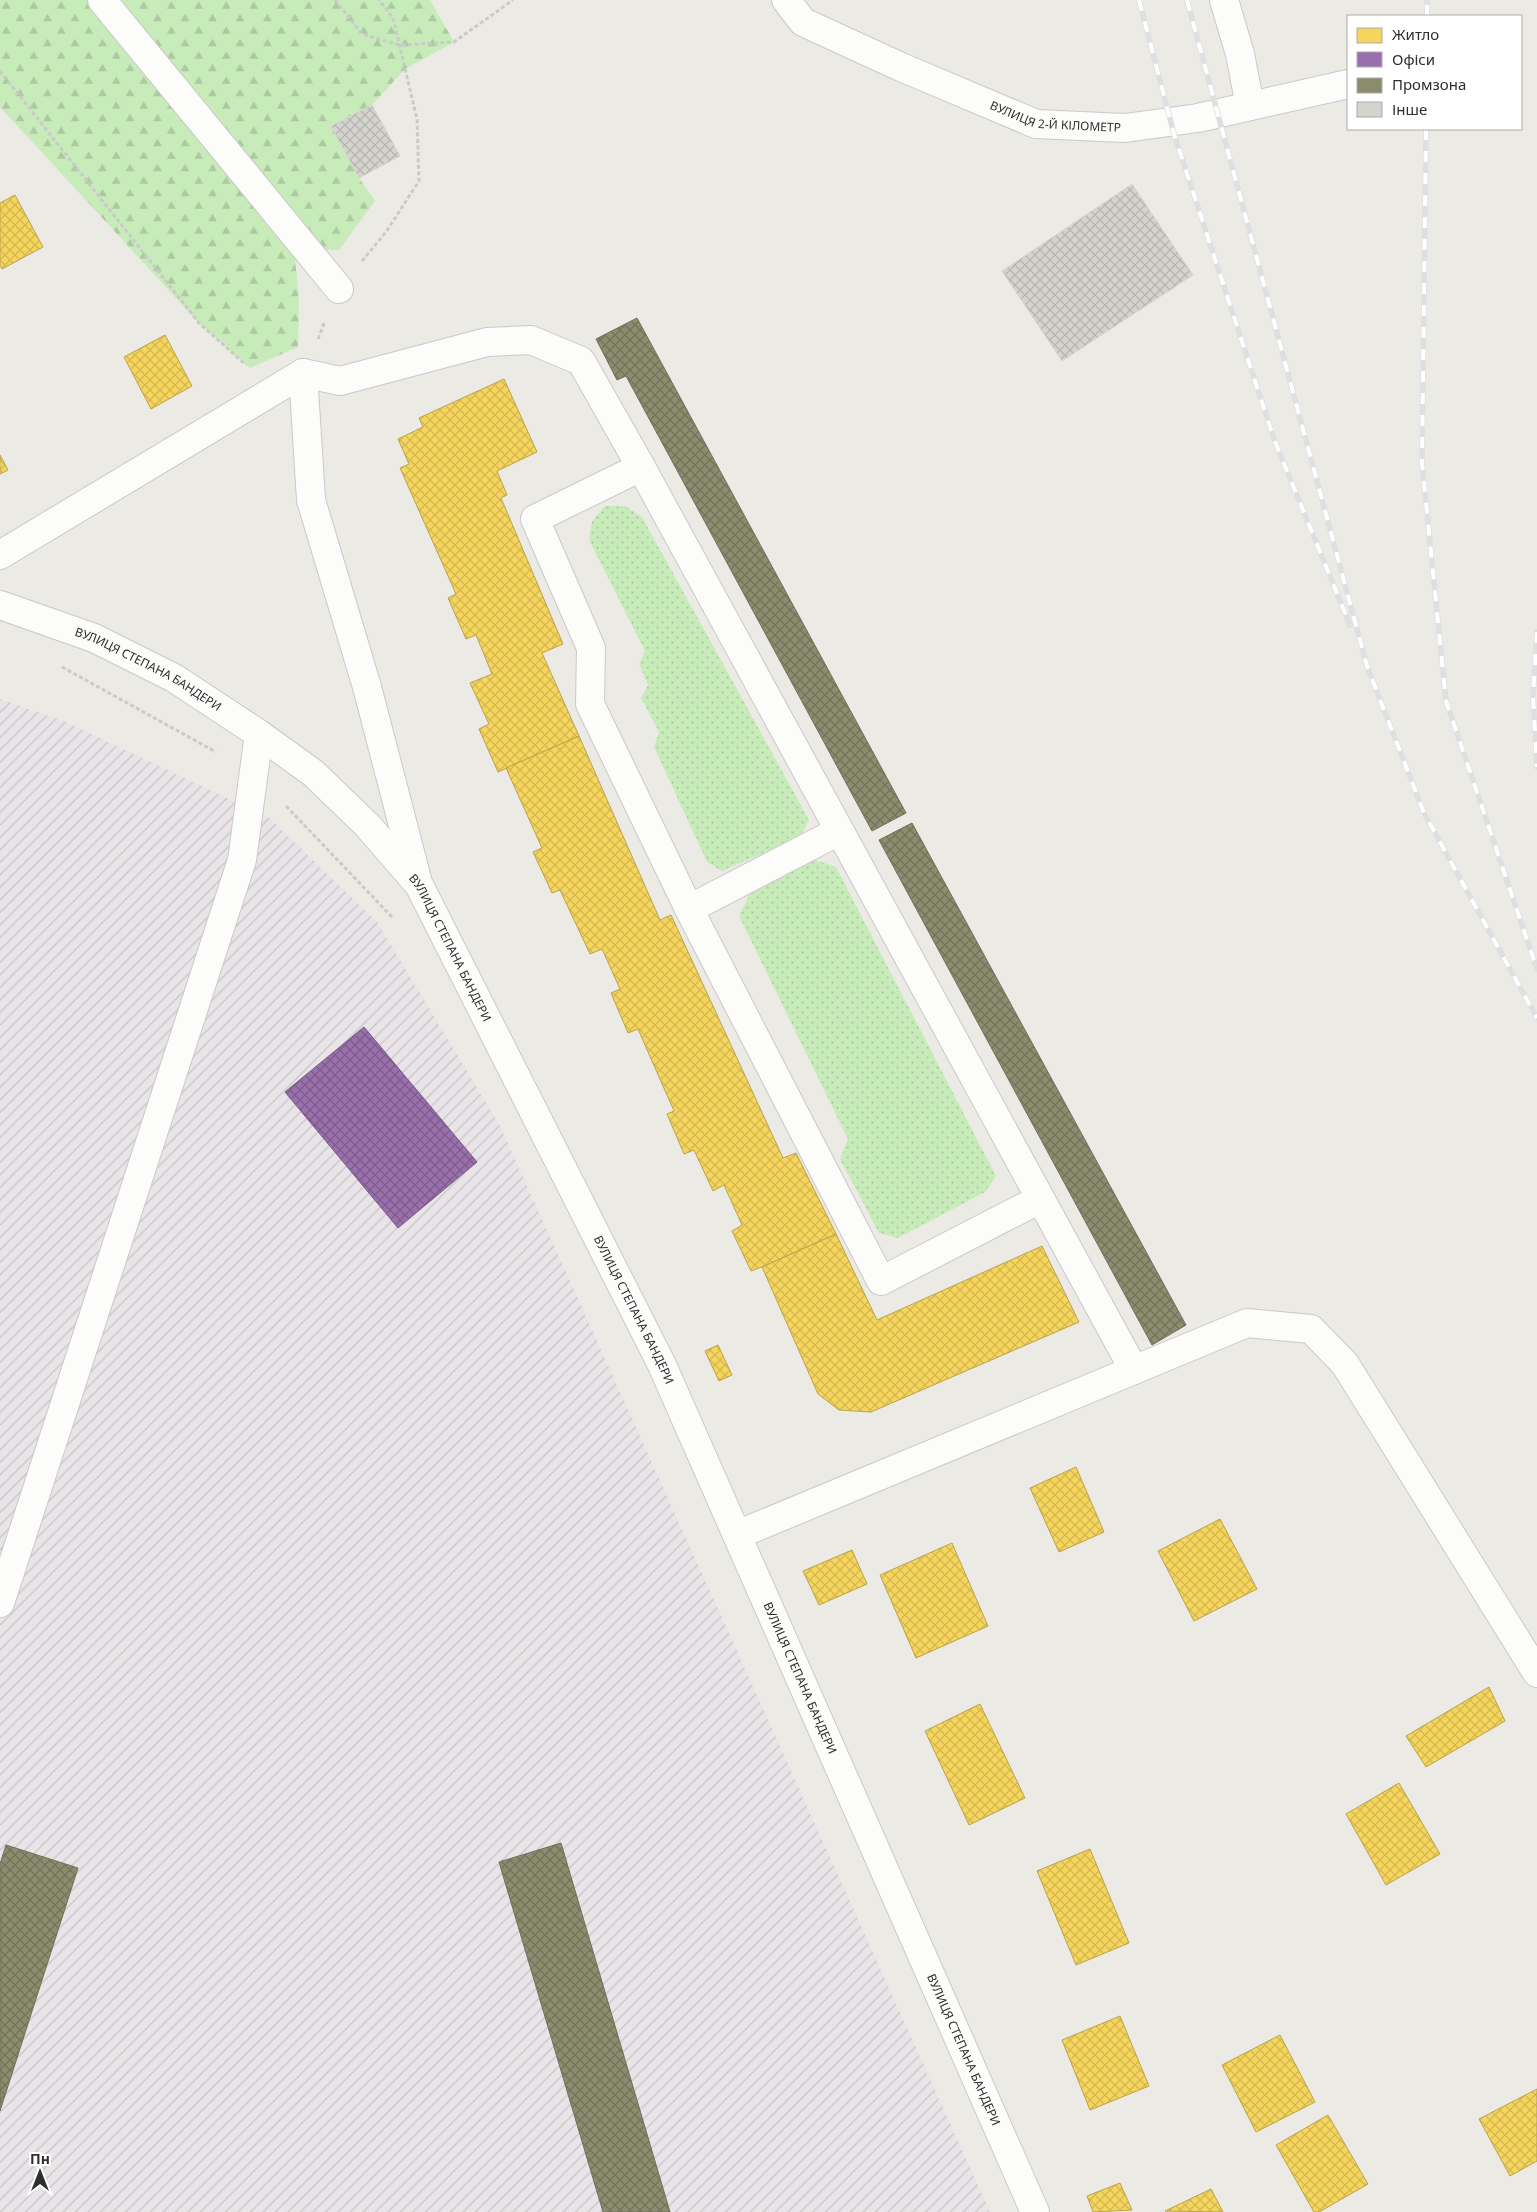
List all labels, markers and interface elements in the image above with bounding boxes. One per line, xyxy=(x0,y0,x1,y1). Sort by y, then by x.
legend xyxy=(1347,15,1522,130)
text: Житло xyxy=(1392,24,1439,44)
text: Офіси xyxy=(1392,49,1435,69)
text: Промзона xyxy=(1392,74,1466,94)
street label: ВУЛИЦЯ 2-Й КІЛОМЕТР xyxy=(987,97,1121,136)
text: Інше xyxy=(1392,99,1427,119)
street label: ВУЛИЦЯ СТЕПАНА БАНДЕРИ xyxy=(73,623,225,715)
street label: ВУЛИЦЯ СТЕПАНА БАНДЕРИ xyxy=(405,870,496,1024)
street label: ВУЛИЦЯ СТЕПАНА БАНДЕРИ xyxy=(590,1233,678,1387)
street label: ВУЛИЦЯ СТЕПАНА БАНДЕРИ xyxy=(759,1599,841,1757)
street label: ВУЛИЦЯ СТЕПАНА БАНДЕРИ xyxy=(923,1971,1005,2128)
north arrow xyxy=(15,2147,65,2197)
text: Пн xyxy=(30,2149,50,2168)

